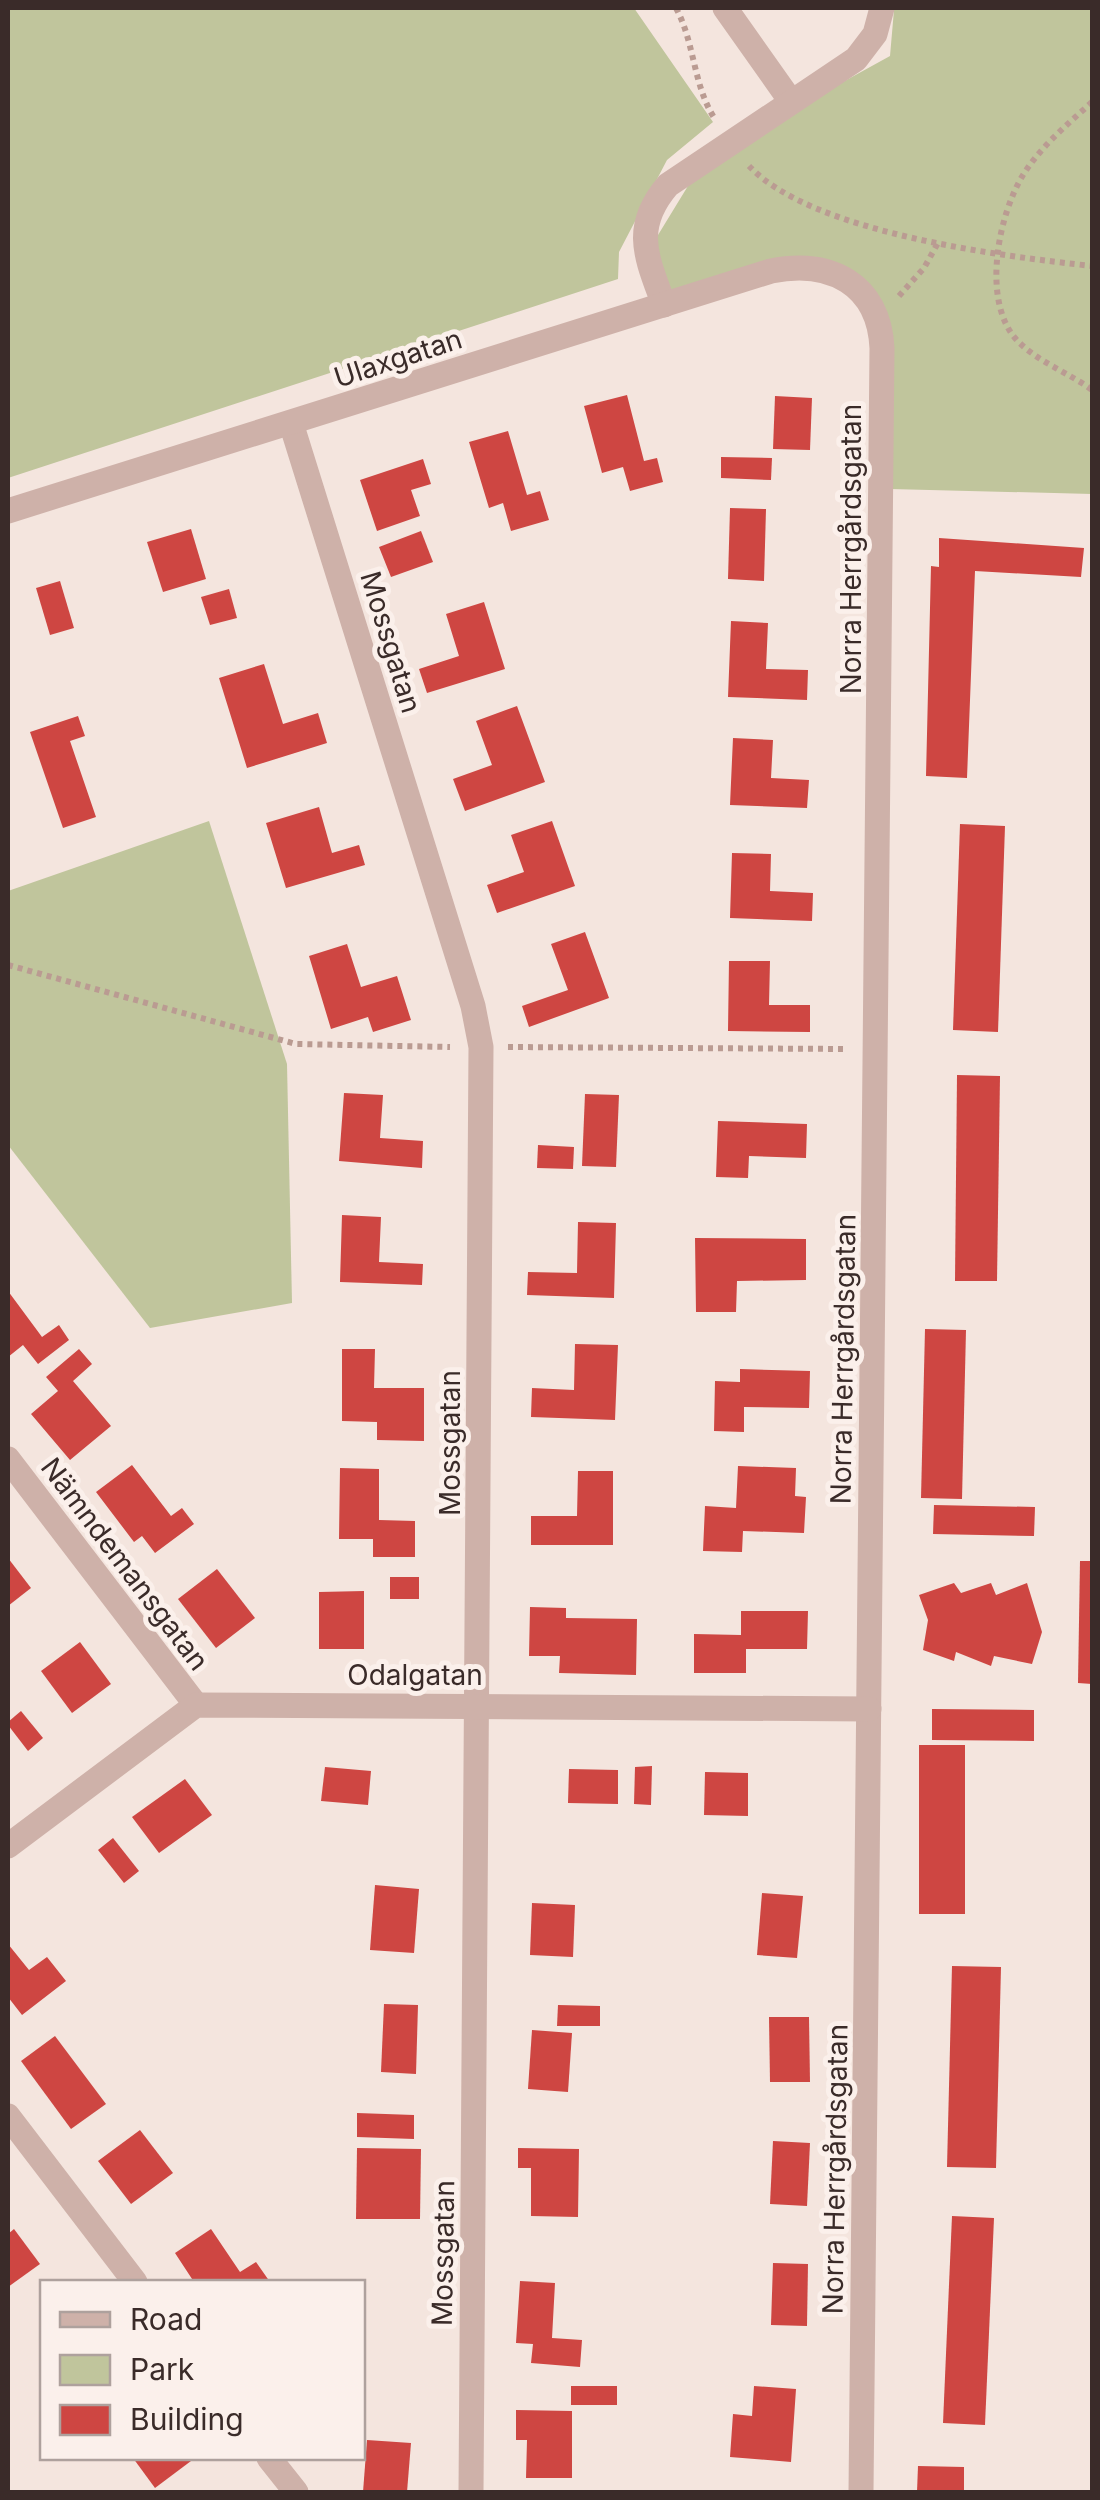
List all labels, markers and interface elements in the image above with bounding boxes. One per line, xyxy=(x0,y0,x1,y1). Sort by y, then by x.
street label: Ulaxgatan xyxy=(330,321,466,395)
street label: Norra Herrgårdsgatan xyxy=(834,404,868,694)
street label: Mossgatan xyxy=(353,567,429,717)
street label: Norra Herrgårdsgatan xyxy=(823,1213,863,1505)
street label: Mossgatan xyxy=(433,1370,467,1516)
street label: Nämndemansgatan xyxy=(34,1451,216,1677)
street label: Odalgatan xyxy=(347,1658,483,1692)
street label: Norra Herrgårdsgatan xyxy=(815,2023,855,2315)
street label: Mossgatan xyxy=(425,2180,461,2326)
legend xyxy=(40,2280,365,2460)
text: Road xyxy=(130,2301,202,2337)
text: Park xyxy=(130,2351,195,2387)
text: Building xyxy=(130,2401,244,2437)

